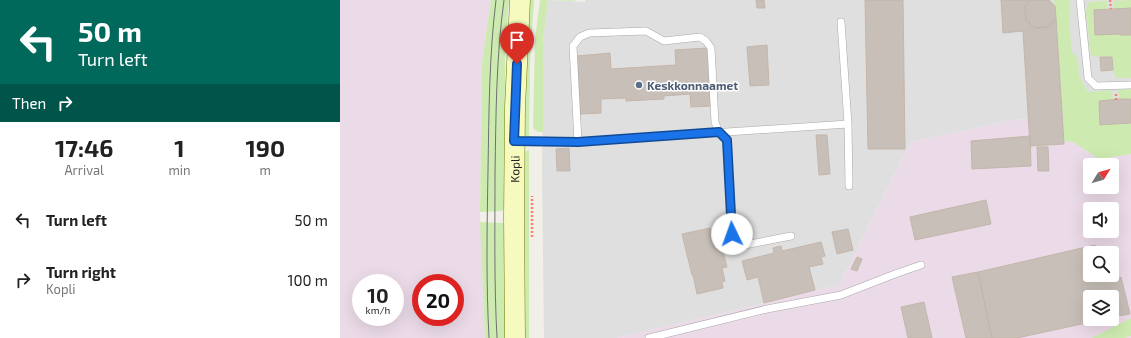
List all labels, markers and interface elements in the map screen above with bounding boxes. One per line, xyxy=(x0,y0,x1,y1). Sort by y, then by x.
text: 50 m xyxy=(78,14,142,48)
icon: left xyxy=(12,16,64,68)
pin xyxy=(500,23,534,64)
icon: arrive xyxy=(506,29,528,51)
text: Turn left xyxy=(78,48,148,70)
place label: Keskkonnaamet xyxy=(647,78,738,92)
marker: Keskkonnaamet xyxy=(634,80,644,90)
icon: right xyxy=(54,92,76,114)
text: Then xyxy=(12,94,46,112)
text: 17:46 xyxy=(55,133,114,162)
text: 1 xyxy=(174,133,185,162)
text: 190 xyxy=(245,133,285,162)
street label: Kopli xyxy=(507,155,522,183)
north arrow xyxy=(1083,158,1119,194)
map controls xyxy=(1083,158,1119,326)
text: Arrival xyxy=(64,162,104,178)
text: min xyxy=(168,162,191,178)
text: m xyxy=(260,162,271,178)
button: sound xyxy=(1083,202,1119,238)
icon: left xyxy=(12,209,34,231)
text: Turn left xyxy=(46,211,107,229)
text: 50 m xyxy=(294,211,328,229)
position arrow xyxy=(711,213,753,255)
button: search xyxy=(1083,246,1119,282)
text: Turn right xyxy=(46,263,116,281)
icon: right xyxy=(12,269,34,291)
text: 100 m xyxy=(287,271,328,289)
speed limit sign: 20 xyxy=(412,274,464,326)
text: Kopli xyxy=(46,281,76,297)
text: 10 xyxy=(367,283,389,307)
button: layers xyxy=(1083,290,1119,326)
text: km/h xyxy=(366,304,390,316)

